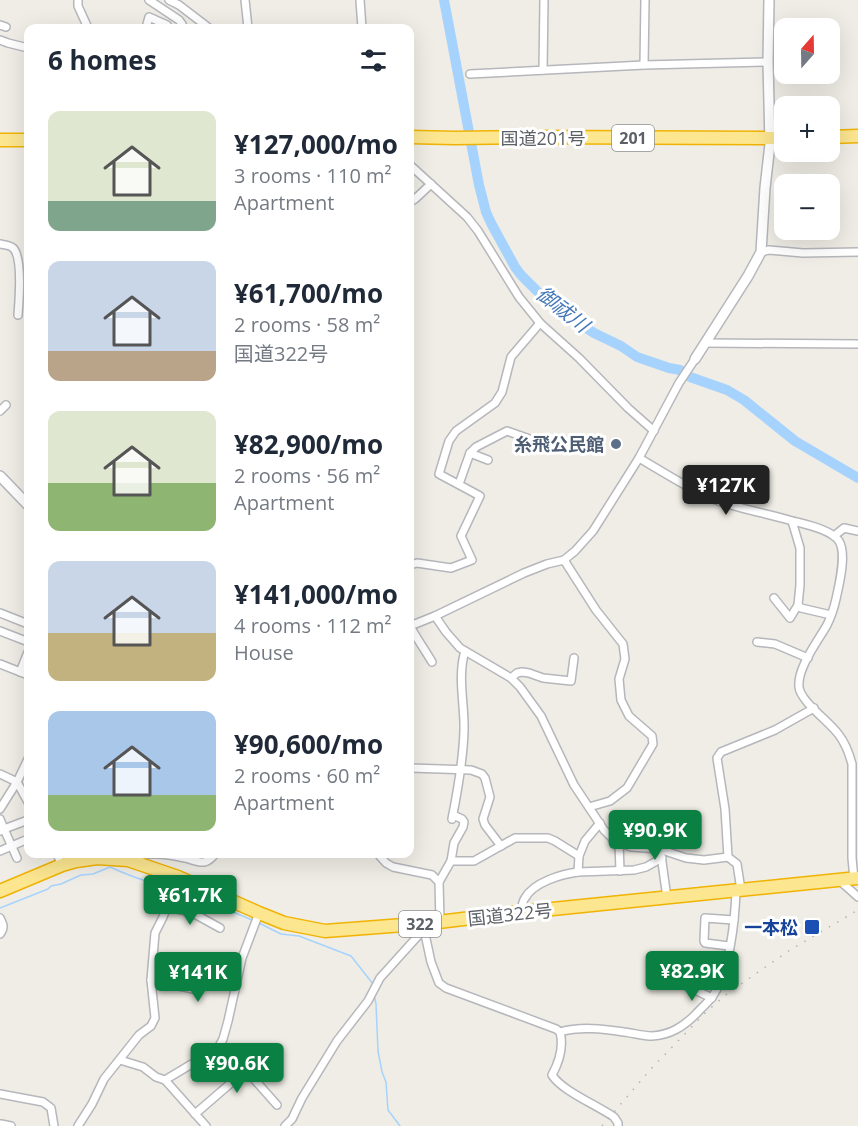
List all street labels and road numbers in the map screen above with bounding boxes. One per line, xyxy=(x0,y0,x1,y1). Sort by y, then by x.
road number: 201 xyxy=(612,125,654,151)
street label: 国道201号 xyxy=(501,126,585,150)
street label: 国道322号 xyxy=(467,898,553,930)
road number: 322 xyxy=(399,911,441,937)

